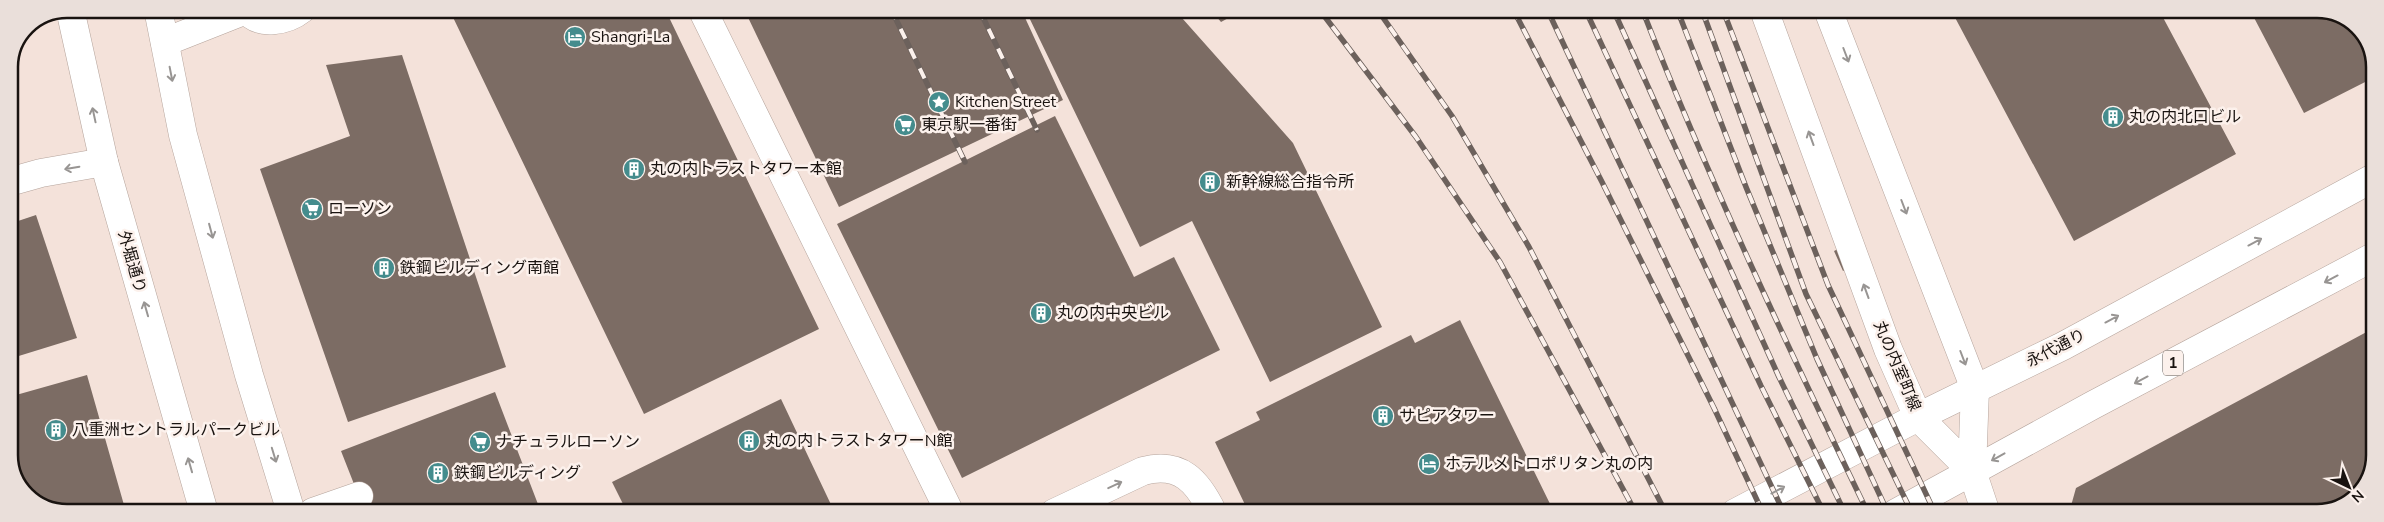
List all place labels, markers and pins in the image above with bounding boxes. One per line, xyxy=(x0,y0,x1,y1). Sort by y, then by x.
hotel icon: Shangri-La xyxy=(563,25,587,49)
place label: Shangri-La xyxy=(591,26,670,48)
place icon: Kitchen Street xyxy=(927,90,951,114)
place label: Kitchen Street xyxy=(955,91,1056,113)
building icon: 丸の内北口ビル xyxy=(2101,105,2125,129)
place label: 丸の内北口ビル xyxy=(2129,106,2241,128)
supermarket icon: 東京駅一番街 xyxy=(893,113,917,137)
place label: 東京駅一番街 xyxy=(921,114,1017,136)
building icon: 丸の内トラストタワー本館 xyxy=(622,157,646,181)
place label: 丸の内トラストタワー本館 xyxy=(650,158,842,180)
building icon: 新幹線総合指令所 xyxy=(1198,170,1222,194)
place label: 新幹線総合指令所 xyxy=(1226,171,1354,193)
supermarket icon: ローソン xyxy=(300,197,324,221)
place label: ローソン xyxy=(328,198,392,220)
building icon: 鉄鋼ビルディング南館 xyxy=(372,256,396,280)
place label: 鉄鋼ビルディング南館 xyxy=(400,257,559,279)
building icon: 丸の内中央ビル xyxy=(1029,301,1053,325)
place label: 丸の内中央ビル xyxy=(1057,302,1169,324)
building icon: サピアタワー xyxy=(1371,404,1395,428)
place label: サピアタワー xyxy=(1399,405,1495,427)
building icon: 八重洲セントラルパークビル xyxy=(44,418,68,442)
place label: 八重洲セントラルパークビル xyxy=(72,419,280,441)
building icon: 丸の内トラストタワーN館 xyxy=(737,429,761,453)
supermarket icon: ナチュラルローソン xyxy=(468,430,492,454)
place label: 丸の内トラストタワーN館 xyxy=(765,430,953,452)
place label: ナチュラルローソン xyxy=(496,431,640,453)
hotel icon: ホテルメトロポリタン丸の内 xyxy=(1417,452,1441,476)
place label: ホテルメトロポリタン丸の内 xyxy=(1445,453,1653,475)
building icon: 鉄鋼ビルディング xyxy=(426,461,450,485)
place label: 鉄鋼ビルディング xyxy=(454,462,581,484)

